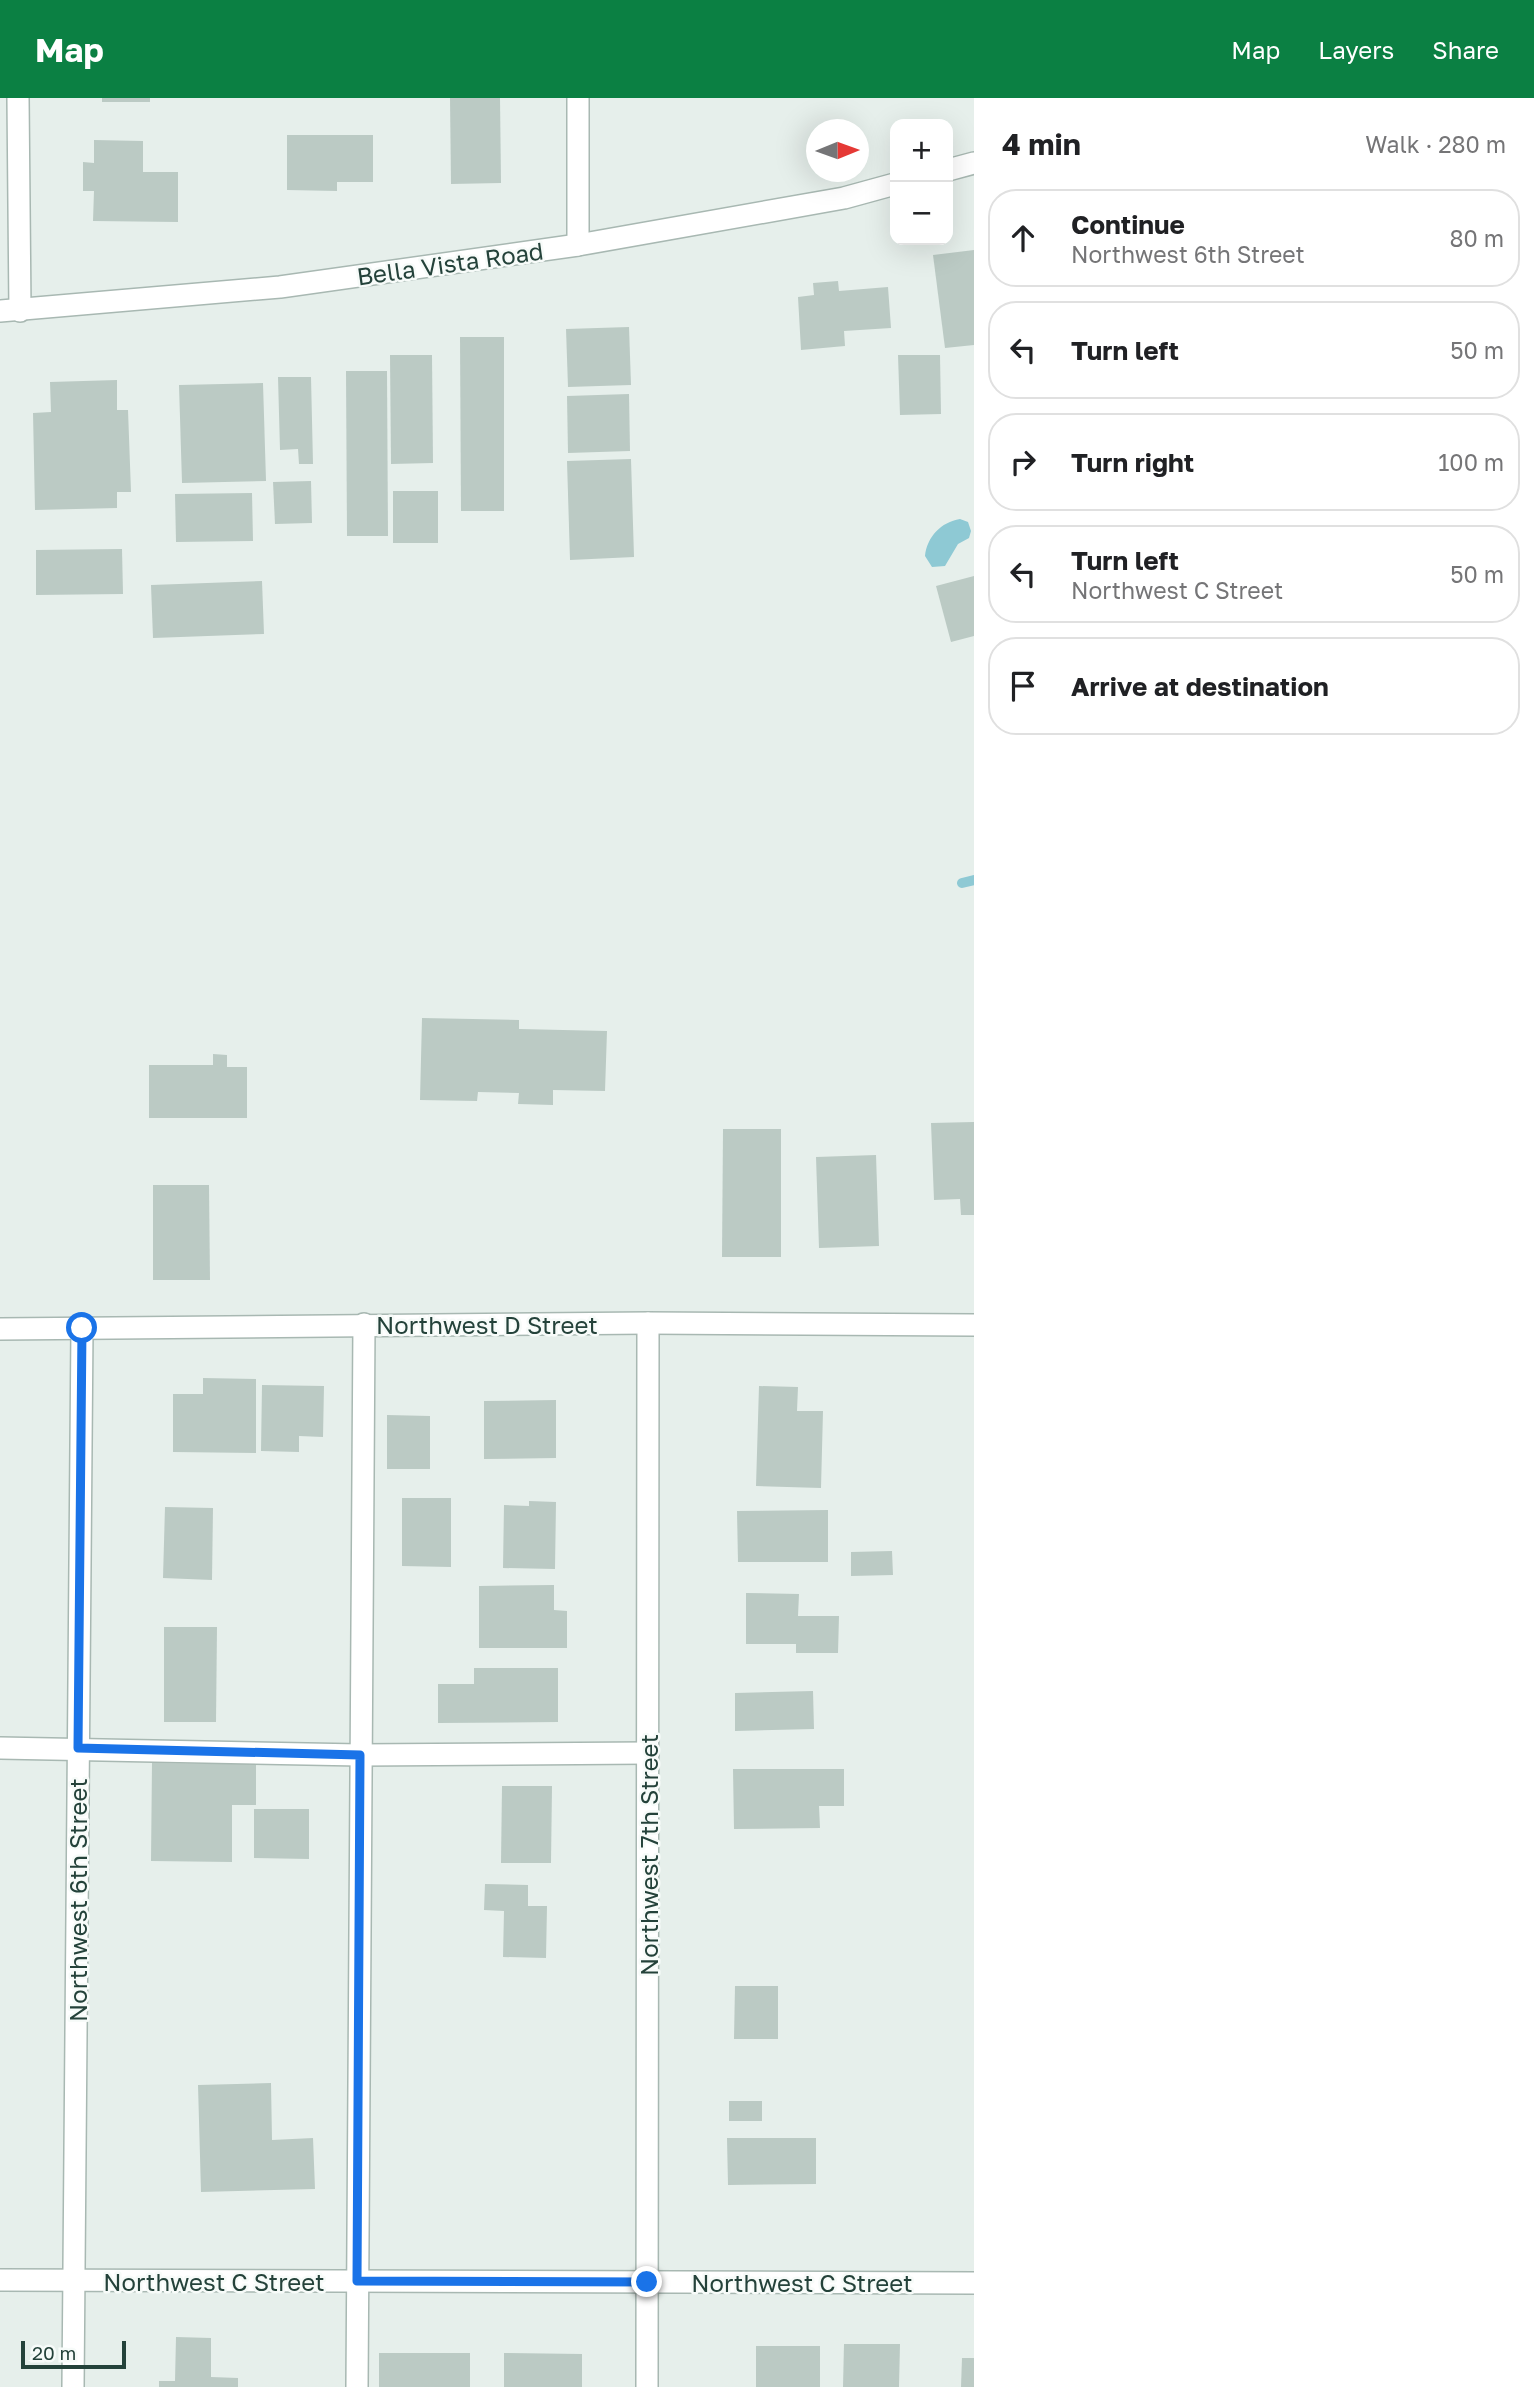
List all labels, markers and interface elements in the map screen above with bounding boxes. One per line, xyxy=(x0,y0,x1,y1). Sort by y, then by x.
text: Map xyxy=(35,30,104,69)
text: Map xyxy=(1231,35,1280,64)
text: Layers xyxy=(1318,35,1394,64)
text: Share xyxy=(1432,35,1499,64)
north arrow xyxy=(806,119,869,182)
map controls xyxy=(890,119,953,245)
button: + xyxy=(890,119,953,182)
text: 4 min xyxy=(1002,126,1081,162)
text: Walk · 280 m xyxy=(1365,130,1506,158)
button: − xyxy=(890,182,953,245)
text: Continue xyxy=(1071,209,1185,240)
icon: ahead xyxy=(1004,219,1042,257)
text: 80 m xyxy=(1450,224,1504,252)
street label: Bella Vista Road xyxy=(355,236,545,290)
text: Northwest 6th Street xyxy=(1071,240,1305,268)
icon: left xyxy=(1004,331,1042,369)
text: Turn left xyxy=(1071,335,1179,366)
text: 50 m xyxy=(1450,336,1504,364)
icon: right xyxy=(1004,443,1042,481)
text: Turn right xyxy=(1071,447,1194,478)
text: 100 m xyxy=(1438,448,1504,476)
text: Turn left xyxy=(1071,545,1179,576)
icon: left xyxy=(1004,555,1042,593)
text: 50 m xyxy=(1450,560,1504,588)
text: Northwest C Street xyxy=(1071,576,1283,604)
icon: arrive xyxy=(1004,667,1042,705)
text: Arrive at destination xyxy=(1071,671,1329,702)
street label: Northwest D Street xyxy=(376,1310,598,1339)
route start xyxy=(66,1312,97,1343)
street label: Northwest 7th Street xyxy=(634,1734,663,1976)
street label: Northwest 6th Street xyxy=(63,1778,92,2022)
route end xyxy=(631,2266,662,2297)
street label: Northwest C Street xyxy=(103,2267,325,2296)
street label: Northwest C Street xyxy=(691,2268,913,2297)
scale bar xyxy=(21,2338,126,2370)
text: 20 m xyxy=(32,2341,76,2364)

